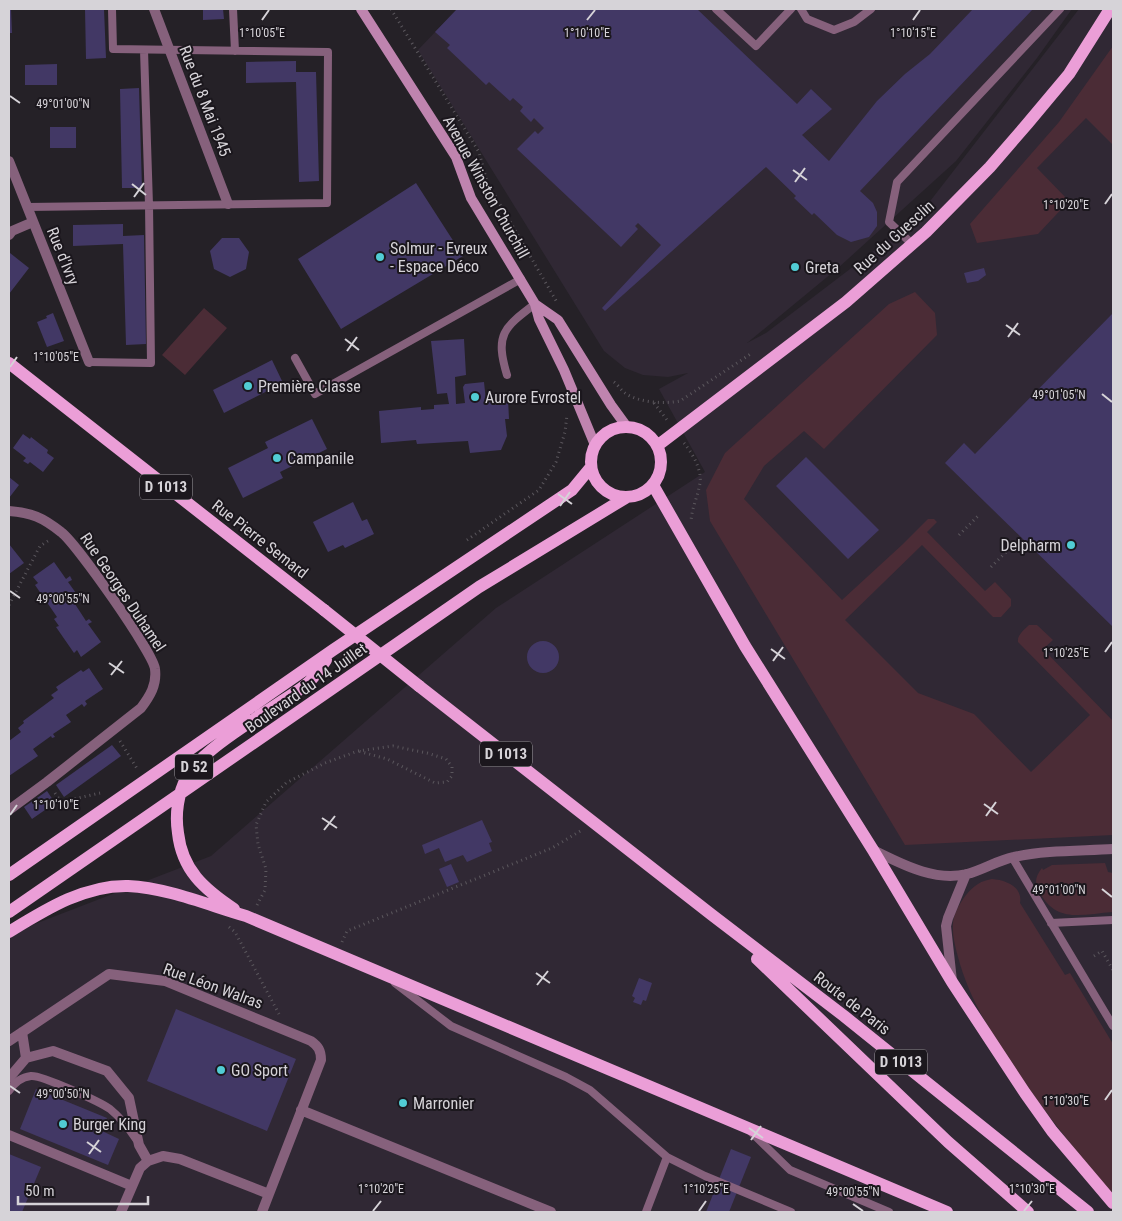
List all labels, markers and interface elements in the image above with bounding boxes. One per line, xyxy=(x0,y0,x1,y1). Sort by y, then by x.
text: 1°10'05"E xyxy=(239,26,285,40)
text: 1°10'10"E xyxy=(564,26,610,40)
text: 1°10'15"E xyxy=(890,26,936,40)
street label: Rue du 8 Mai 1945 xyxy=(175,43,235,159)
text: 49°01'00"N xyxy=(36,97,90,111)
street label: Avenue Winston Churchill xyxy=(439,112,533,262)
street label: Rue du Guesclin xyxy=(850,196,938,278)
text: 1°10'20"E xyxy=(1043,198,1089,212)
street label: Rue d'Ivry xyxy=(43,224,83,288)
place label: Solmur - Evreux - Espace Déco xyxy=(390,239,488,276)
marker: Solmur - Evreux - Espace Déco xyxy=(374,251,386,263)
place label: Greta xyxy=(805,258,839,277)
marker: Greta xyxy=(789,261,801,273)
text: 1°10'05"E xyxy=(33,350,79,364)
place label: Première Classe xyxy=(258,377,361,396)
marker: Première Classe xyxy=(242,380,254,392)
place label: Aurore Evrostel xyxy=(485,388,581,407)
text: 49°01'05"N xyxy=(1032,388,1086,402)
marker: Aurore Evrostel xyxy=(469,391,481,403)
place label: Campanile xyxy=(287,449,354,468)
marker: Campanile xyxy=(271,452,283,464)
road number: D 1013 xyxy=(140,474,192,500)
street label: Rue Pierre Semard xyxy=(208,496,312,582)
street label: Rue Georges Duhamel xyxy=(76,529,170,655)
place label: Delpharm xyxy=(1000,536,1061,555)
marker: Delpharm xyxy=(1065,539,1077,551)
text: 49°00'55"N xyxy=(36,592,90,606)
street label: Boulevard du 14 Juillet xyxy=(242,639,371,737)
text: 1°10'25"E xyxy=(1043,646,1089,660)
road number: D 1013 xyxy=(480,742,532,766)
road number: D 52 xyxy=(175,754,213,780)
text: 1°10'10"E xyxy=(33,798,79,812)
text: 49°01'00"N xyxy=(1032,883,1086,897)
street label: Rue Léon Walras xyxy=(161,959,265,1013)
street label: Route de Paris xyxy=(810,967,894,1039)
road number: D 1013 xyxy=(875,1050,927,1074)
place label: GO Sport xyxy=(231,1061,288,1080)
marker: GO Sport xyxy=(215,1064,227,1076)
text: 49°00'50"N xyxy=(36,1087,90,1101)
place label: Marronier xyxy=(413,1094,474,1113)
text: 1°10'30"E xyxy=(1043,1094,1089,1108)
marker: Marronier xyxy=(397,1097,409,1109)
place label: Burger King xyxy=(73,1115,146,1134)
marker: Burger King xyxy=(57,1118,69,1130)
scale bar xyxy=(18,1174,148,1206)
text: 50 m xyxy=(25,1182,55,1200)
text: 1°10'20"E xyxy=(358,1182,404,1196)
text: 1°10'25"E xyxy=(683,1182,729,1196)
text: 1°10'30"E xyxy=(1009,1182,1055,1196)
text: 49°00'55"N xyxy=(826,1185,880,1199)

